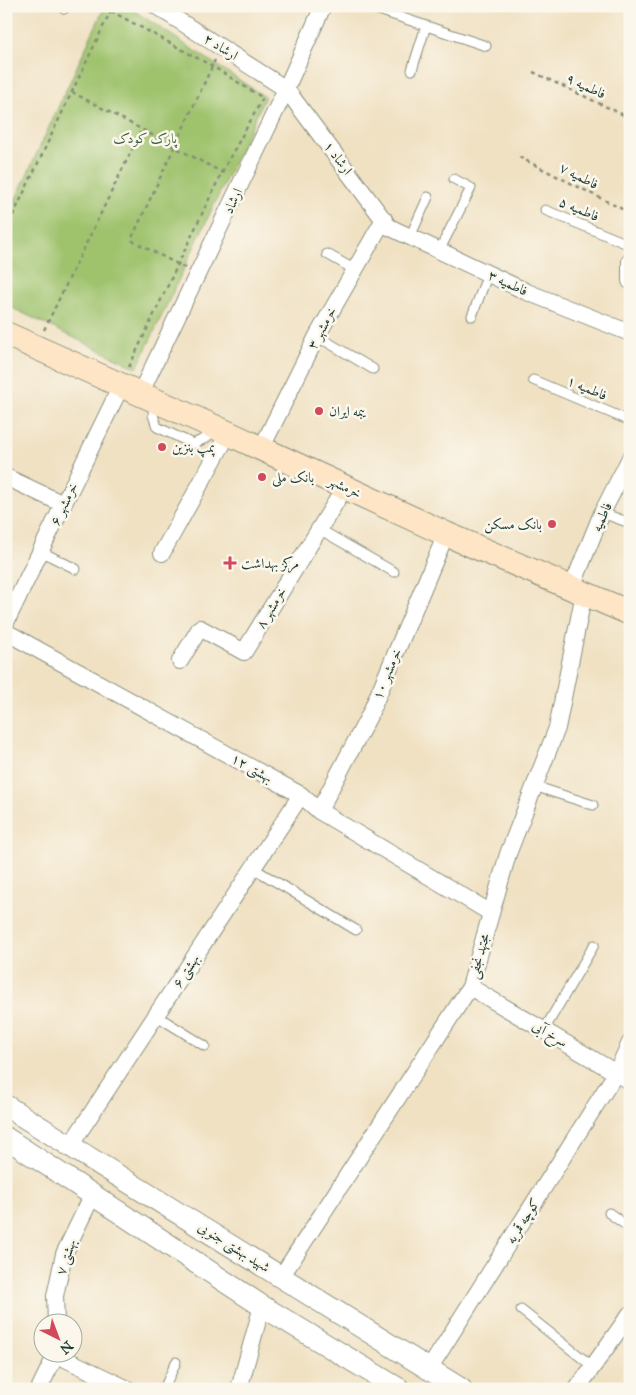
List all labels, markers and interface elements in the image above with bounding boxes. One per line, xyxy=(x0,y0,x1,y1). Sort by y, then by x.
street label: ارشاد ۲ xyxy=(201,30,241,64)
street label: فاطمیه ۹ xyxy=(564,69,608,103)
park label: پارک کودک xyxy=(113,130,178,149)
street label: ارشاد ۱ xyxy=(320,138,356,178)
street label: فاطمیه ۷ xyxy=(557,159,601,193)
street label: ارشاد xyxy=(220,186,246,216)
street label: فاطمیه ۵ xyxy=(556,193,602,225)
street label: فاطمیه ۳ xyxy=(486,266,530,300)
street label: خرمشهر ۳ xyxy=(304,304,341,353)
street label: فاطمیه ۱ xyxy=(564,372,610,404)
place label: یبمه ایران xyxy=(329,403,366,420)
marker: یبمه ایران xyxy=(313,405,325,417)
place label: پمپ بنزین xyxy=(172,439,215,458)
marker: پمپ بنزین xyxy=(156,441,168,453)
place label: بانک ملی xyxy=(272,469,314,487)
marker: بانک ملی xyxy=(256,471,268,483)
street label: خرمشهر xyxy=(324,471,364,503)
street label: خرمشهر ۶ xyxy=(46,480,83,529)
street label: فاطمیه xyxy=(588,500,616,534)
place label: بانک مسکن xyxy=(484,516,542,534)
marker: بانک مسکن xyxy=(546,518,558,530)
place label: مرکز بهداشت xyxy=(241,555,299,573)
marker: مرکز بهداشت xyxy=(223,556,237,570)
street label: خرمشهر ۸ xyxy=(252,584,291,632)
street label: خرمشهر ۱۰ xyxy=(369,646,406,702)
street label: بهشتی ۱۲ xyxy=(228,750,276,787)
street label: مجتهد نجفی xyxy=(464,931,496,981)
street label: بهشتی ۶ xyxy=(169,951,204,992)
street label: سرخ آبی xyxy=(527,1017,571,1054)
street label: کوچه قمریه xyxy=(502,1195,545,1248)
street label: شهید بهشتی جنوبی xyxy=(194,1218,273,1277)
street label: بهشتی ۷ xyxy=(52,1237,81,1277)
north arrow xyxy=(32,1312,82,1362)
text: N xyxy=(56,1337,76,1358)

